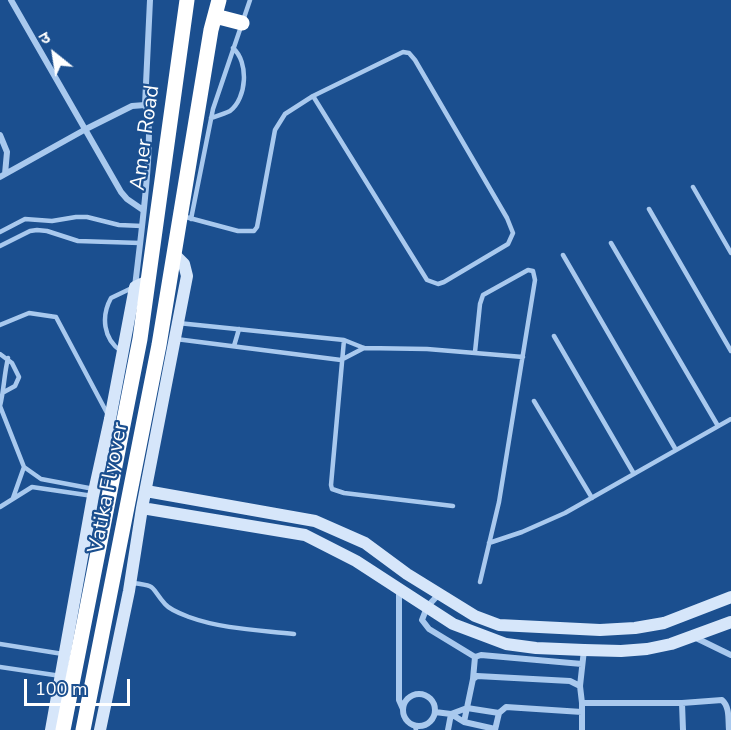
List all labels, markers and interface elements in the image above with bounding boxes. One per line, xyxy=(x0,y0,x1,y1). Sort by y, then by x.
north arrow xyxy=(24,24,84,84)
text: उ xyxy=(35,27,55,50)
street label: Amer Road xyxy=(126,84,166,192)
street label: Vatika Flyover xyxy=(84,421,134,555)
scale bar xyxy=(27,667,134,705)
text: 100 m xyxy=(35,677,87,701)

